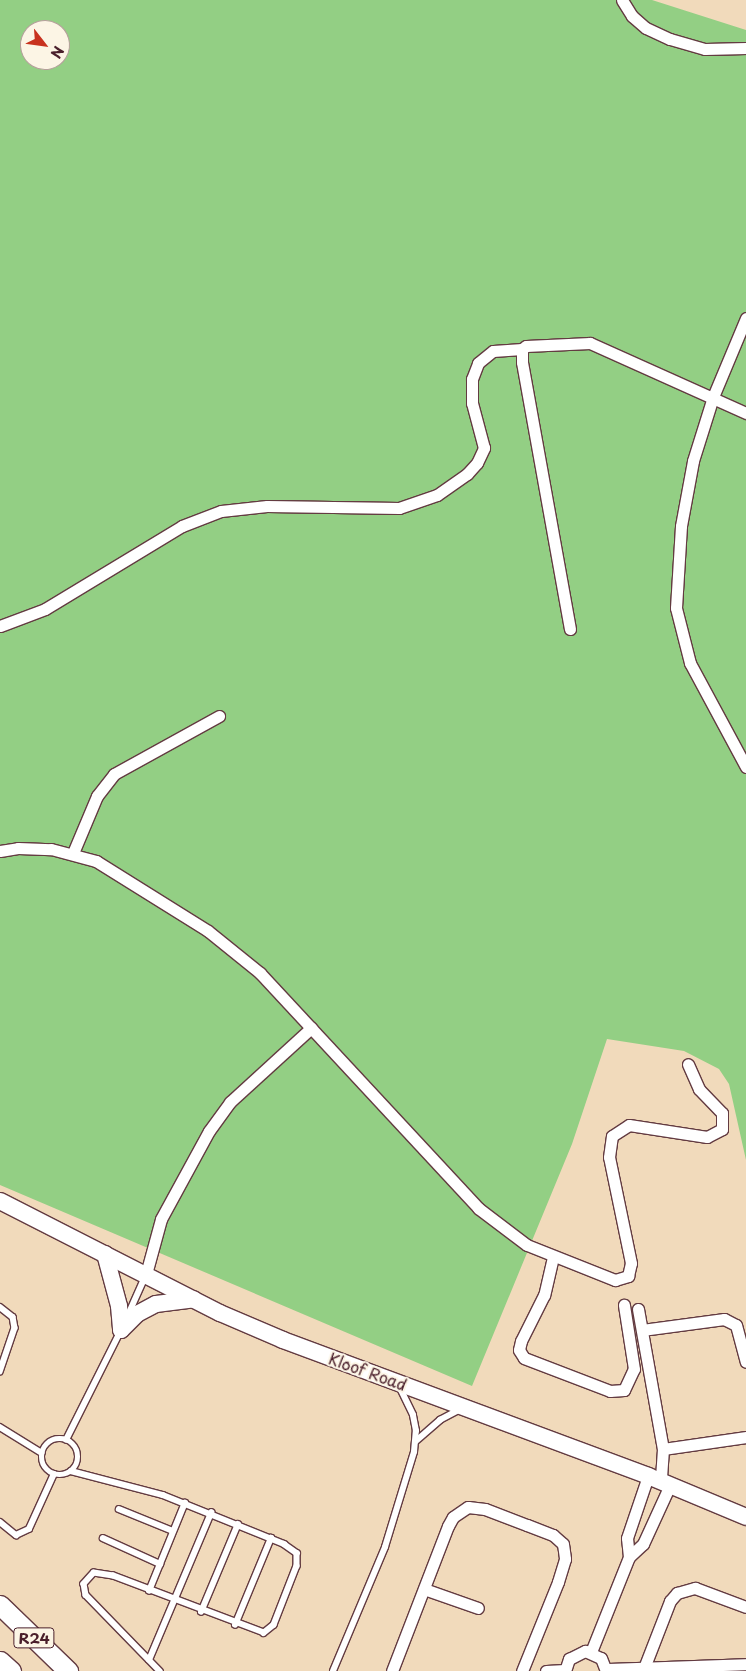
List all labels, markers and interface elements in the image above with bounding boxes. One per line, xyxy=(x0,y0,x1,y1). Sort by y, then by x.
north arrow xyxy=(20,20,70,70)
text: N xyxy=(46,42,69,62)
street label: Kloof Road xyxy=(326,1348,410,1394)
road number: R24 xyxy=(13,1626,55,1650)

